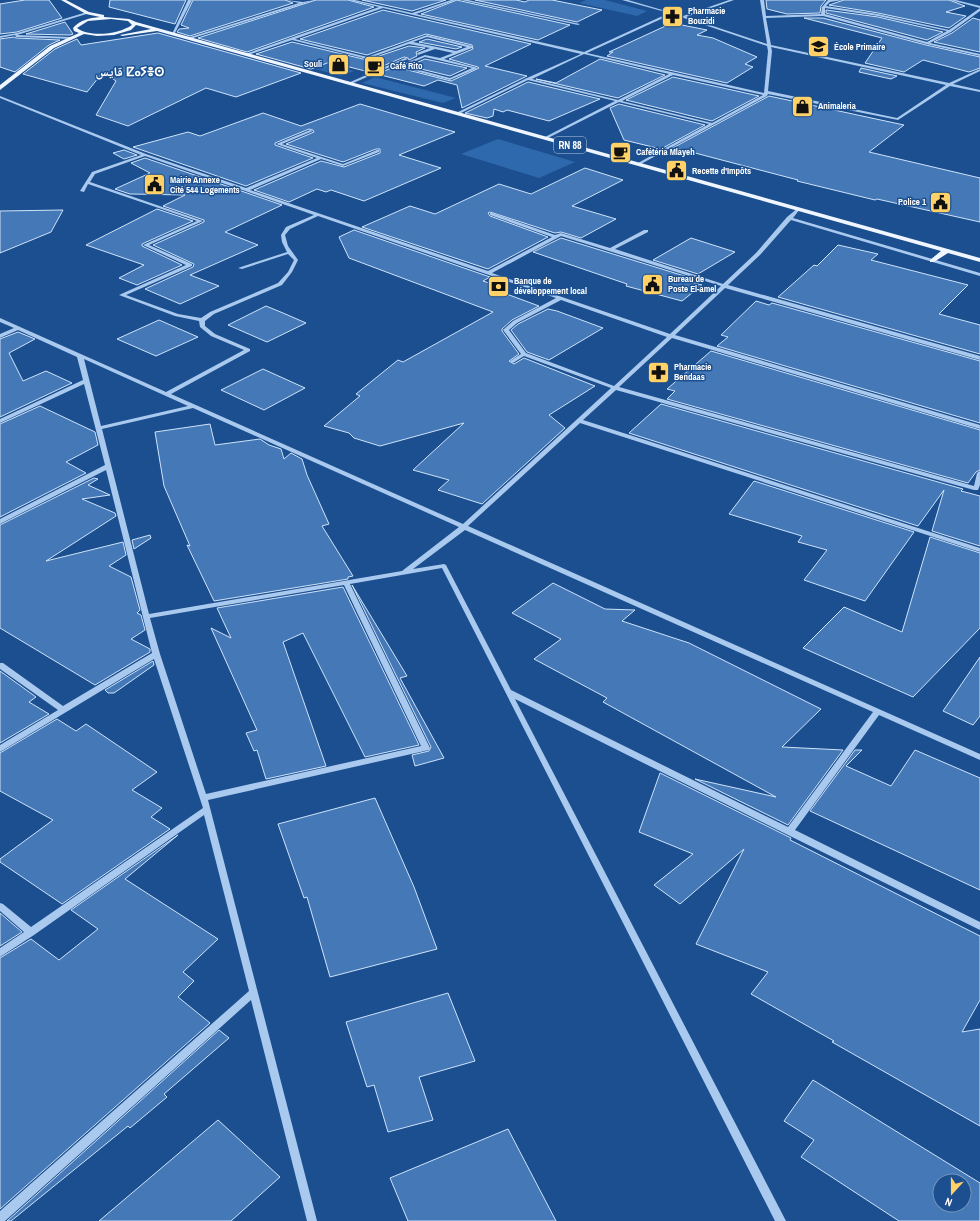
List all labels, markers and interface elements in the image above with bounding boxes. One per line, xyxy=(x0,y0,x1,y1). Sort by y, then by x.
pharmacy icon: Pharmacie Bouzidi xyxy=(660,3,686,29)
place label: Pharmacie Bouzidi xyxy=(688,5,725,27)
school or university icon: École Primaire xyxy=(805,34,831,60)
place label: École Primaire xyxy=(834,41,885,53)
shop icon: Souli xyxy=(325,51,351,77)
cafe icon: Café Rito xyxy=(362,53,388,79)
place label: Souli xyxy=(304,58,322,70)
place label: Café Rito xyxy=(390,60,423,72)
district label: قايس ⵇⴰⵢⴻⵙ xyxy=(96,63,164,80)
shop icon: Animaleria xyxy=(790,93,816,119)
place label: Animaleria xyxy=(818,100,857,112)
road number: RN 88 xyxy=(554,137,586,153)
cafe icon: Cafétéria Mlayeh xyxy=(608,139,634,165)
place label: Cafétéria Mlayeh xyxy=(636,146,695,158)
public building icon: Recette d'Impôts xyxy=(664,158,690,184)
place label: Recette d'Impôts xyxy=(692,165,751,177)
public building icon: Mairie Annexe Cité 544 Logements xyxy=(141,172,167,198)
place label: Mairie Annexe Cité 544 Logements xyxy=(170,174,240,196)
public building icon: Police 1 xyxy=(928,189,954,215)
place label: Police 1 xyxy=(898,196,927,208)
public building icon: Bureau de Poste El-amel xyxy=(640,271,666,297)
bank icon: Banque de développement local xyxy=(485,273,511,299)
place label: Bureau de Poste El-amel xyxy=(668,273,716,295)
place label: Banque de développement local xyxy=(514,275,587,297)
pharmacy icon: Pharmacie Bendaas xyxy=(646,359,672,385)
place label: Pharmacie Bendaas xyxy=(674,361,711,383)
north arrow xyxy=(932,1173,972,1213)
text: N xyxy=(943,1195,954,1210)

